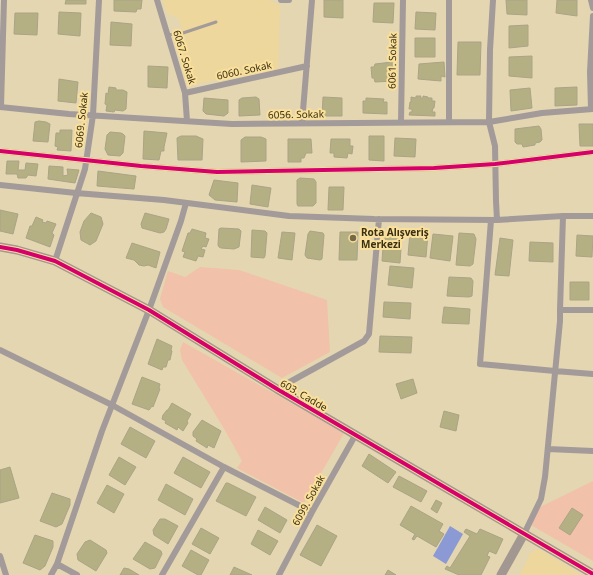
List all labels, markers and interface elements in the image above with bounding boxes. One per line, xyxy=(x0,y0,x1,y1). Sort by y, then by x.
street label: 6067. Sokak xyxy=(170,28,200,86)
street label: 6061. Sokak xyxy=(385,32,399,89)
street label: 6060. Sokak xyxy=(215,57,273,83)
street label: 6069. Sokak xyxy=(71,91,91,149)
street label: 6056. Sokak xyxy=(268,107,325,121)
place label: Rota Alışveriş Merkezi xyxy=(361,225,429,251)
marker: Rota Alışveriş Merkezi xyxy=(348,233,358,243)
street label: 603. Cadde xyxy=(278,376,330,414)
street label: 6099. Sokak xyxy=(288,472,328,528)

